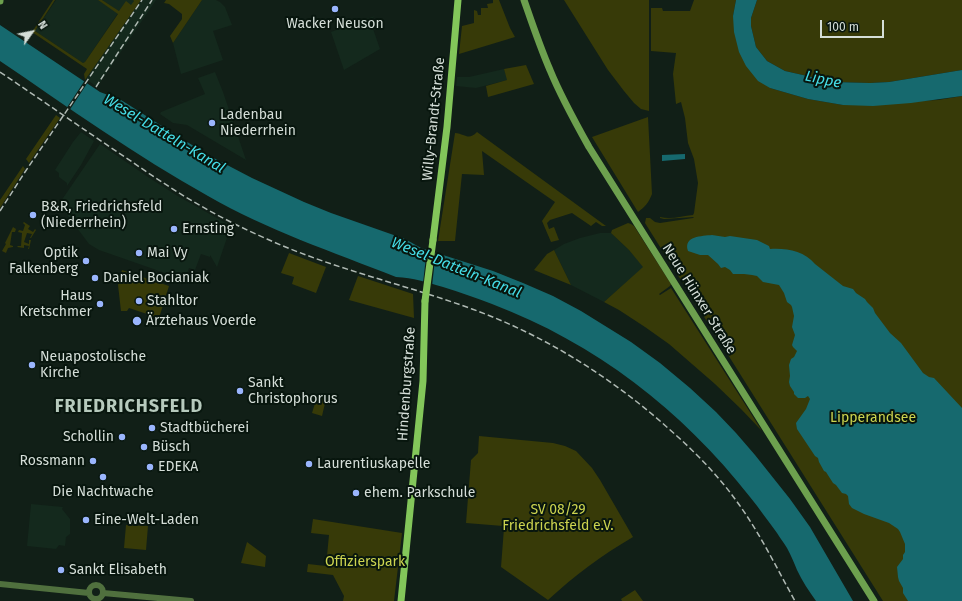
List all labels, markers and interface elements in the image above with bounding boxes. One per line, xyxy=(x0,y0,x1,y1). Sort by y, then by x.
marker: Wacker Neuson xyxy=(330,4,340,14)
north arrow xyxy=(12,12,52,52)
scale bar xyxy=(822,12,886,38)
place label: Wacker Neuson xyxy=(286,16,384,32)
text: N xyxy=(35,19,50,32)
text: 100 m xyxy=(827,20,859,34)
street label: Willy-Brandt-Straße xyxy=(419,56,449,182)
water label: Lippe xyxy=(803,67,843,93)
water label: Wesel-Datteln-Kanal xyxy=(100,91,228,177)
place label: Ladenbau Niederrhein xyxy=(220,107,296,140)
marker: Ladenbau Niederrhein xyxy=(207,118,217,128)
place label: B&R, Friedrichsfeld (Niederrhein) xyxy=(41,199,162,232)
marker: B&R, Friedrichsfeld (Niederrhein) xyxy=(28,210,38,220)
place label: Ernsting xyxy=(182,221,234,237)
marker: Ernsting xyxy=(169,224,179,234)
water label: Wesel-Datteln-Kanal xyxy=(388,234,524,302)
street label: Neue Hünxer Straße xyxy=(658,241,740,357)
place label: Optik Falkenberg xyxy=(9,245,78,278)
place label: Mai Vy xyxy=(147,245,188,261)
marker: Mai Vy xyxy=(134,248,144,258)
marker: Optik Falkenberg xyxy=(81,256,91,266)
place label: Daniel Bocianiak xyxy=(103,270,209,286)
marker: Daniel Bocianiak xyxy=(90,273,100,283)
place label: Haus Kretschmer xyxy=(20,288,92,320)
place label: Stahltor xyxy=(147,293,198,309)
marker: Stahltor xyxy=(134,296,144,306)
marker: Haus Kretschmer xyxy=(95,299,105,309)
place label: Ärztehaus Voerde xyxy=(146,313,256,329)
marker: Ärztehaus Voerde xyxy=(131,315,143,327)
street label: Hindenburgstraße xyxy=(395,326,419,442)
place label: Neuapostolische Kirche xyxy=(40,349,146,382)
marker: Neuapostolische Kirche xyxy=(27,360,37,370)
place label: Sankt Christophorus xyxy=(248,375,338,408)
marker: Sankt Christophorus xyxy=(235,386,245,396)
district label: FRIEDRICHSFELD xyxy=(55,396,203,418)
park label: Lipperandsee xyxy=(830,410,916,426)
place label: Stadtbücherei xyxy=(160,420,249,436)
marker: Stadtbücherei xyxy=(147,423,157,433)
place label: Schollin xyxy=(63,429,114,445)
marker: Schollin xyxy=(117,432,127,442)
place label: Büsch xyxy=(152,439,190,455)
marker: Büsch xyxy=(139,442,149,452)
place label: Rossmann xyxy=(20,453,85,469)
marker: Rossmann xyxy=(88,456,98,466)
place label: Laurentiuskapelle xyxy=(317,456,430,472)
place label: EDEKA xyxy=(158,459,198,475)
marker: Laurentiuskapelle xyxy=(304,459,314,469)
marker: EDEKA xyxy=(145,462,155,472)
marker: Die Nachtwache xyxy=(98,472,108,482)
place label: Die Nachtwache xyxy=(52,484,154,500)
place label: ehem. Parkschule xyxy=(364,485,475,501)
marker: ehem. Parkschule xyxy=(351,488,361,498)
park label: SV 08/29 Friedrichsfeld e.V. xyxy=(502,502,614,534)
place label: Eine-Welt-Laden xyxy=(94,512,199,528)
marker: Eine-Welt-Laden xyxy=(81,515,91,525)
park label: Offizierspark xyxy=(325,554,405,570)
place label: Sankt Elisabeth xyxy=(69,562,167,578)
marker: Sankt Elisabeth xyxy=(56,565,66,575)

